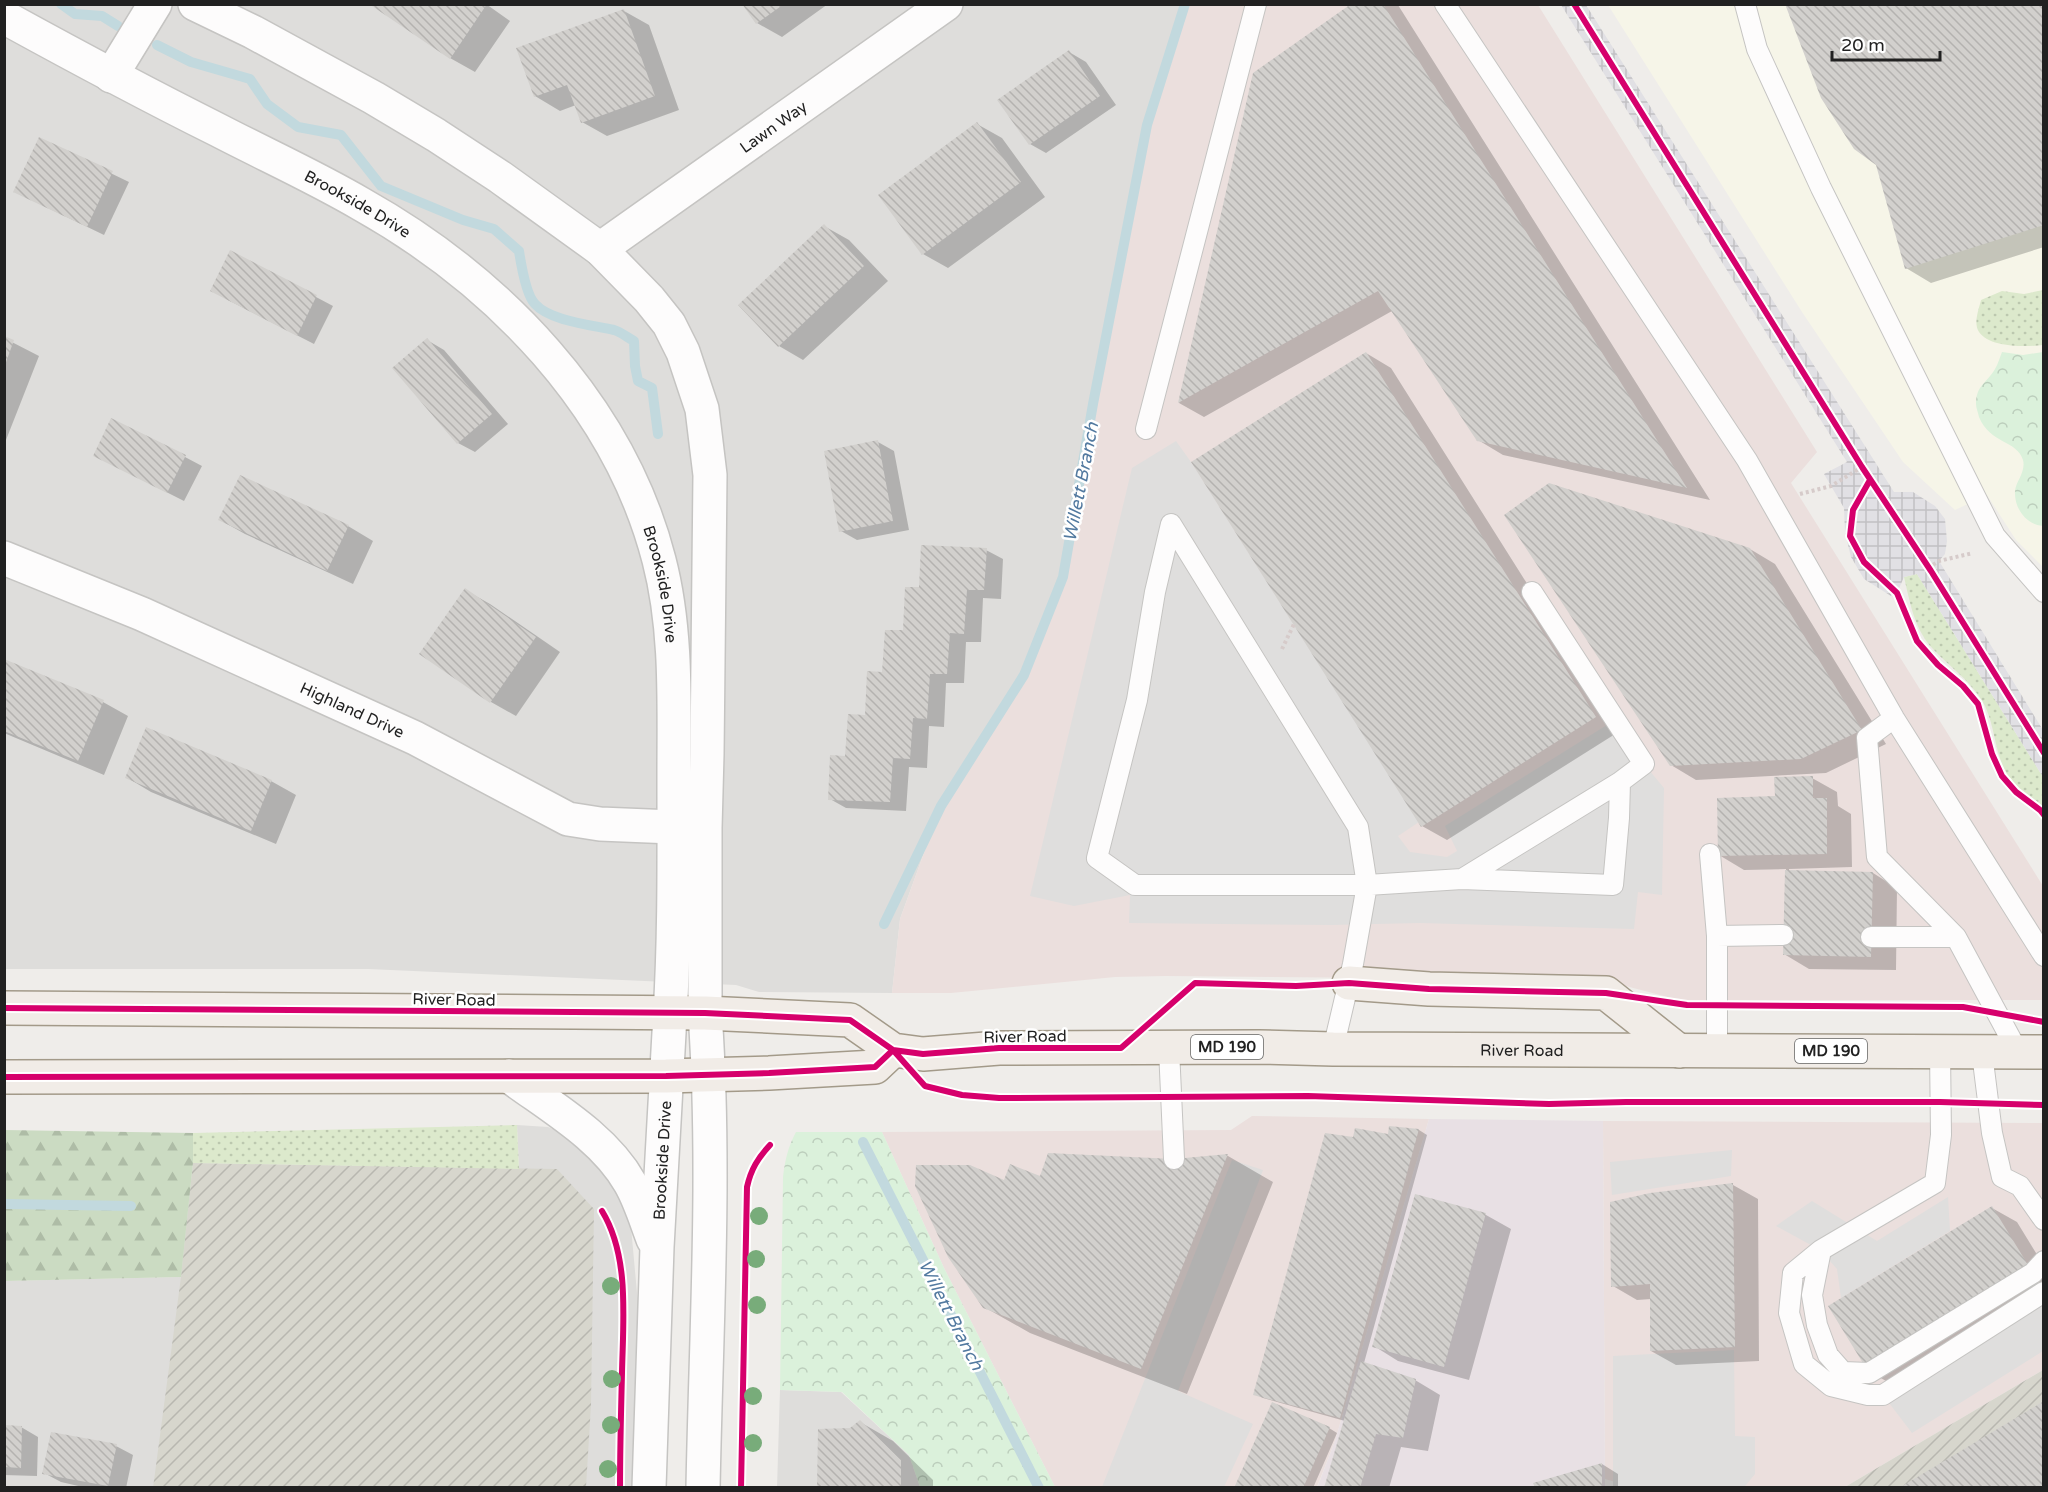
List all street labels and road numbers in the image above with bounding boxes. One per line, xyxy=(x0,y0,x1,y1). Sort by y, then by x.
street label: Lawn Way xyxy=(736,96,811,158)
street label: Brookside Drive xyxy=(301,166,414,243)
street label: Brookside Drive xyxy=(638,523,681,644)
street label: Highland Drive xyxy=(297,678,407,743)
street label: River Road xyxy=(412,989,496,1011)
street label: River Road xyxy=(983,1026,1067,1048)
road number: MD 190 xyxy=(1191,1035,1263,1059)
road number: MD 190 xyxy=(1795,1039,1867,1063)
street label: River Road xyxy=(1480,1041,1564,1061)
street label: Brookside Drive xyxy=(650,1100,676,1221)

